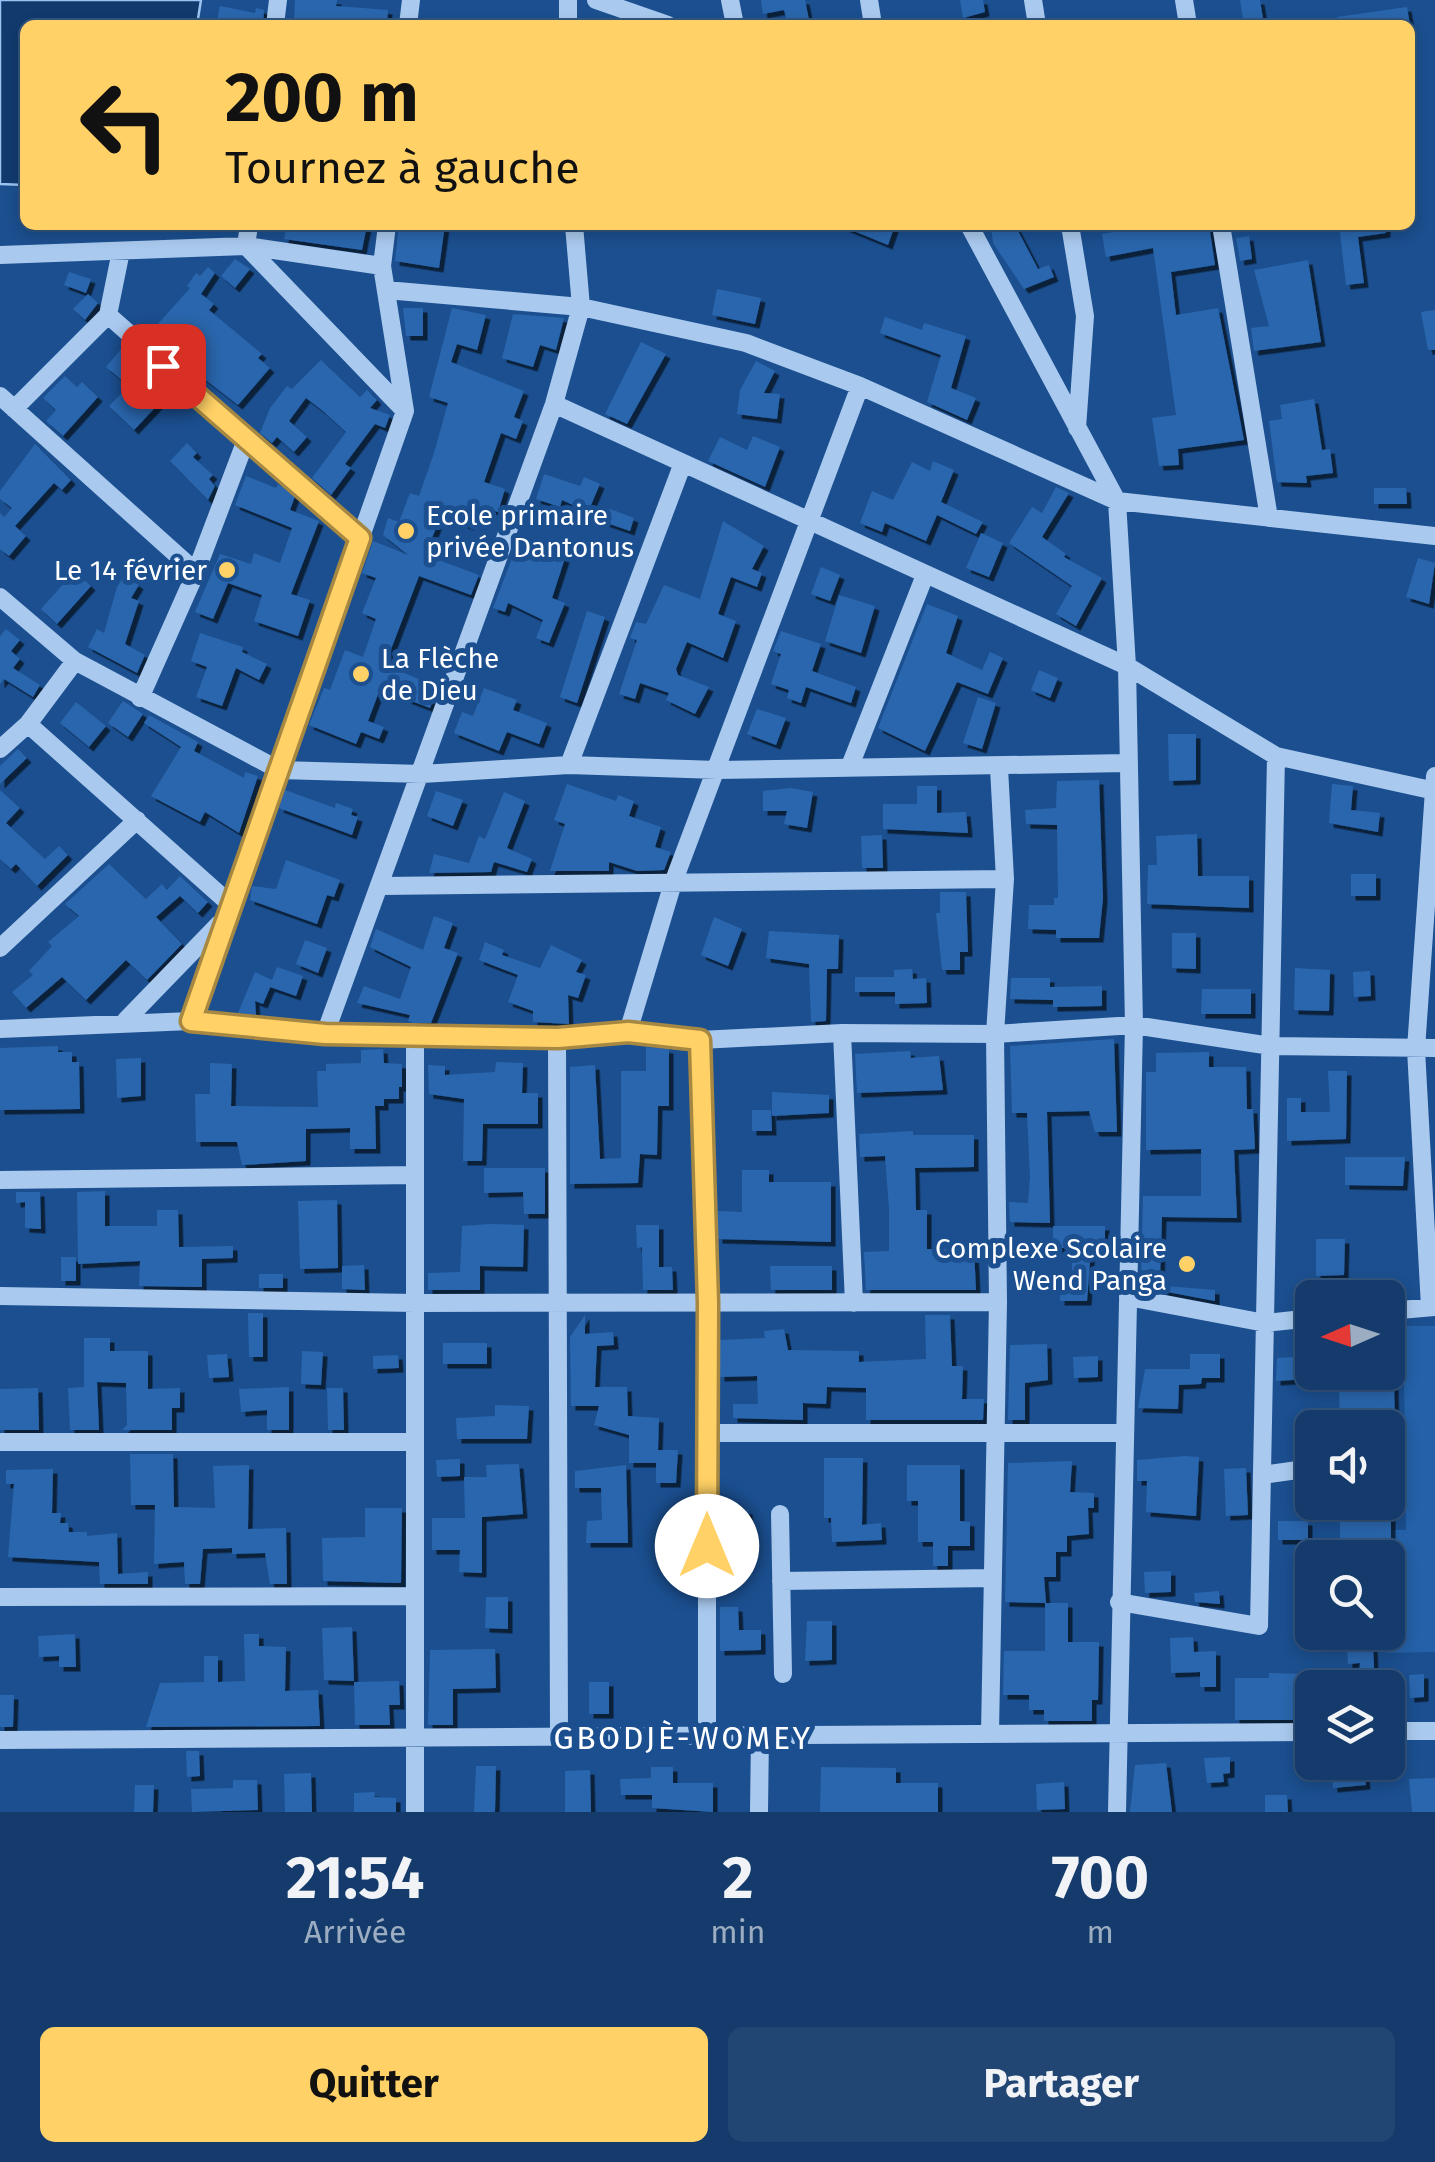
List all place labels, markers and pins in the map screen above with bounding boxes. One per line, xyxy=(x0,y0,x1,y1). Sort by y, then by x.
pin xyxy=(121,324,206,409)
place label: Ecole primaire privée Dantonus xyxy=(426,499,634,564)
marker: Ecole primaire privée Dantonus xyxy=(395,520,417,542)
place label: Le 14 février xyxy=(54,554,207,587)
marker: Le 14 février xyxy=(216,559,238,581)
place label: La Flèche de Dieu xyxy=(381,642,499,707)
marker: La Flèche de Dieu xyxy=(350,663,372,685)
place label: Complexe Scolaire Wend Panga xyxy=(935,1232,1167,1297)
marker: Complexe Scolaire Wend Panga xyxy=(1176,1253,1198,1275)

